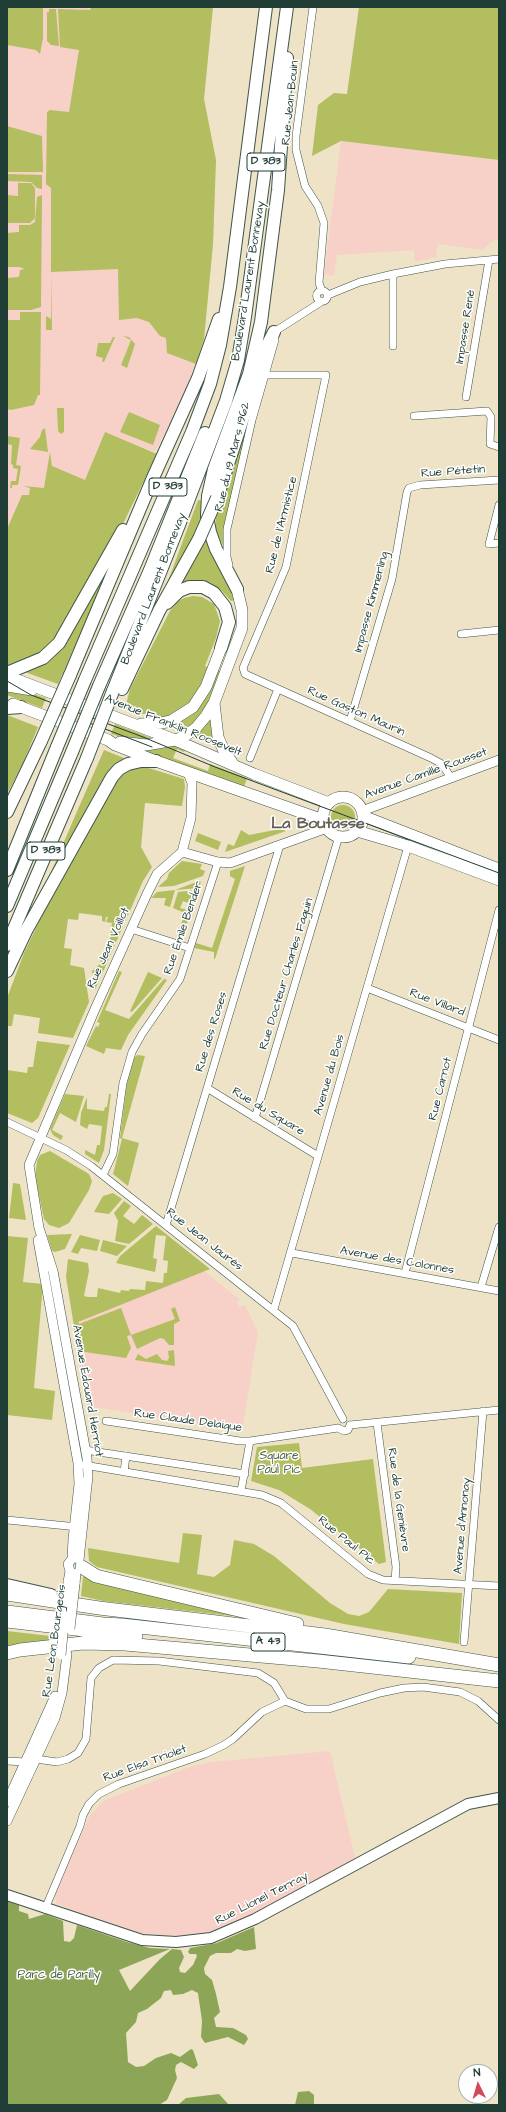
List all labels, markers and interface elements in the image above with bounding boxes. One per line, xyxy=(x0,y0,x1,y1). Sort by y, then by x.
street label: Rue Jean Bouin xyxy=(279,60,303,146)
road number: D 383 xyxy=(247,153,285,171)
street label: Boulevard Laurent Bonnevay xyxy=(229,200,269,362)
street label: Impasse René xyxy=(453,289,479,365)
street label: Rue du 19 Mars 1962 xyxy=(212,401,254,513)
street label: Rue Pétetin xyxy=(421,463,485,481)
street label: Rue de l'Armistice xyxy=(263,475,301,575)
road number: D 383 xyxy=(149,478,187,496)
street label: Boulevard Laurent Bonnevay xyxy=(118,511,190,667)
street label: Impasse Kimmerling xyxy=(352,550,392,654)
street label: Rue Gaston Maurin xyxy=(305,684,407,740)
street label: Avenue Franklin Roosevelt xyxy=(102,692,244,760)
street label: Avenue Camille Rousset xyxy=(363,745,489,803)
district label: La Boutasse xyxy=(271,815,365,835)
road number: D 383 xyxy=(27,842,65,860)
street label: Rue Émile Bender xyxy=(161,879,207,977)
street label: Rue Docteur Charles Faguin xyxy=(257,896,317,1052)
street label: Rue Jean Voillot xyxy=(85,905,133,991)
street label: Rue Villard xyxy=(407,986,467,1020)
street label: Rue des Roses xyxy=(193,990,231,1074)
street label: Avenue du Bois xyxy=(312,1033,348,1117)
street label: Rue Carnot xyxy=(426,1056,456,1122)
street label: Rue du Square xyxy=(229,1085,307,1139)
street label: Rue Jean Jaurès xyxy=(163,1206,245,1274)
street label: Avenue des Colonnes xyxy=(339,1244,455,1278)
street label: Avenue Édouard Herriot xyxy=(68,1324,106,1458)
street label: Rue Claude Delaigue xyxy=(133,1406,243,1436)
street label: Rue de la Genièvre xyxy=(384,1447,412,1553)
park label: Square Paul Pic xyxy=(257,1449,301,1477)
street label: Avenue d'Annonay xyxy=(452,1477,474,1575)
street label: Rue Paul Pic xyxy=(314,1514,378,1568)
street label: Rue Léon Bourgeois xyxy=(40,1584,70,1698)
road number: A 43 xyxy=(251,1633,285,1651)
street label: Rue Elsa Triolet xyxy=(101,1742,189,1786)
street label: Rue Lionel Terray xyxy=(213,1869,311,1929)
park label: Parc de Parilly xyxy=(18,1968,100,1982)
north arrow xyxy=(458,2064,498,2104)
text: N xyxy=(473,2065,481,2080)

